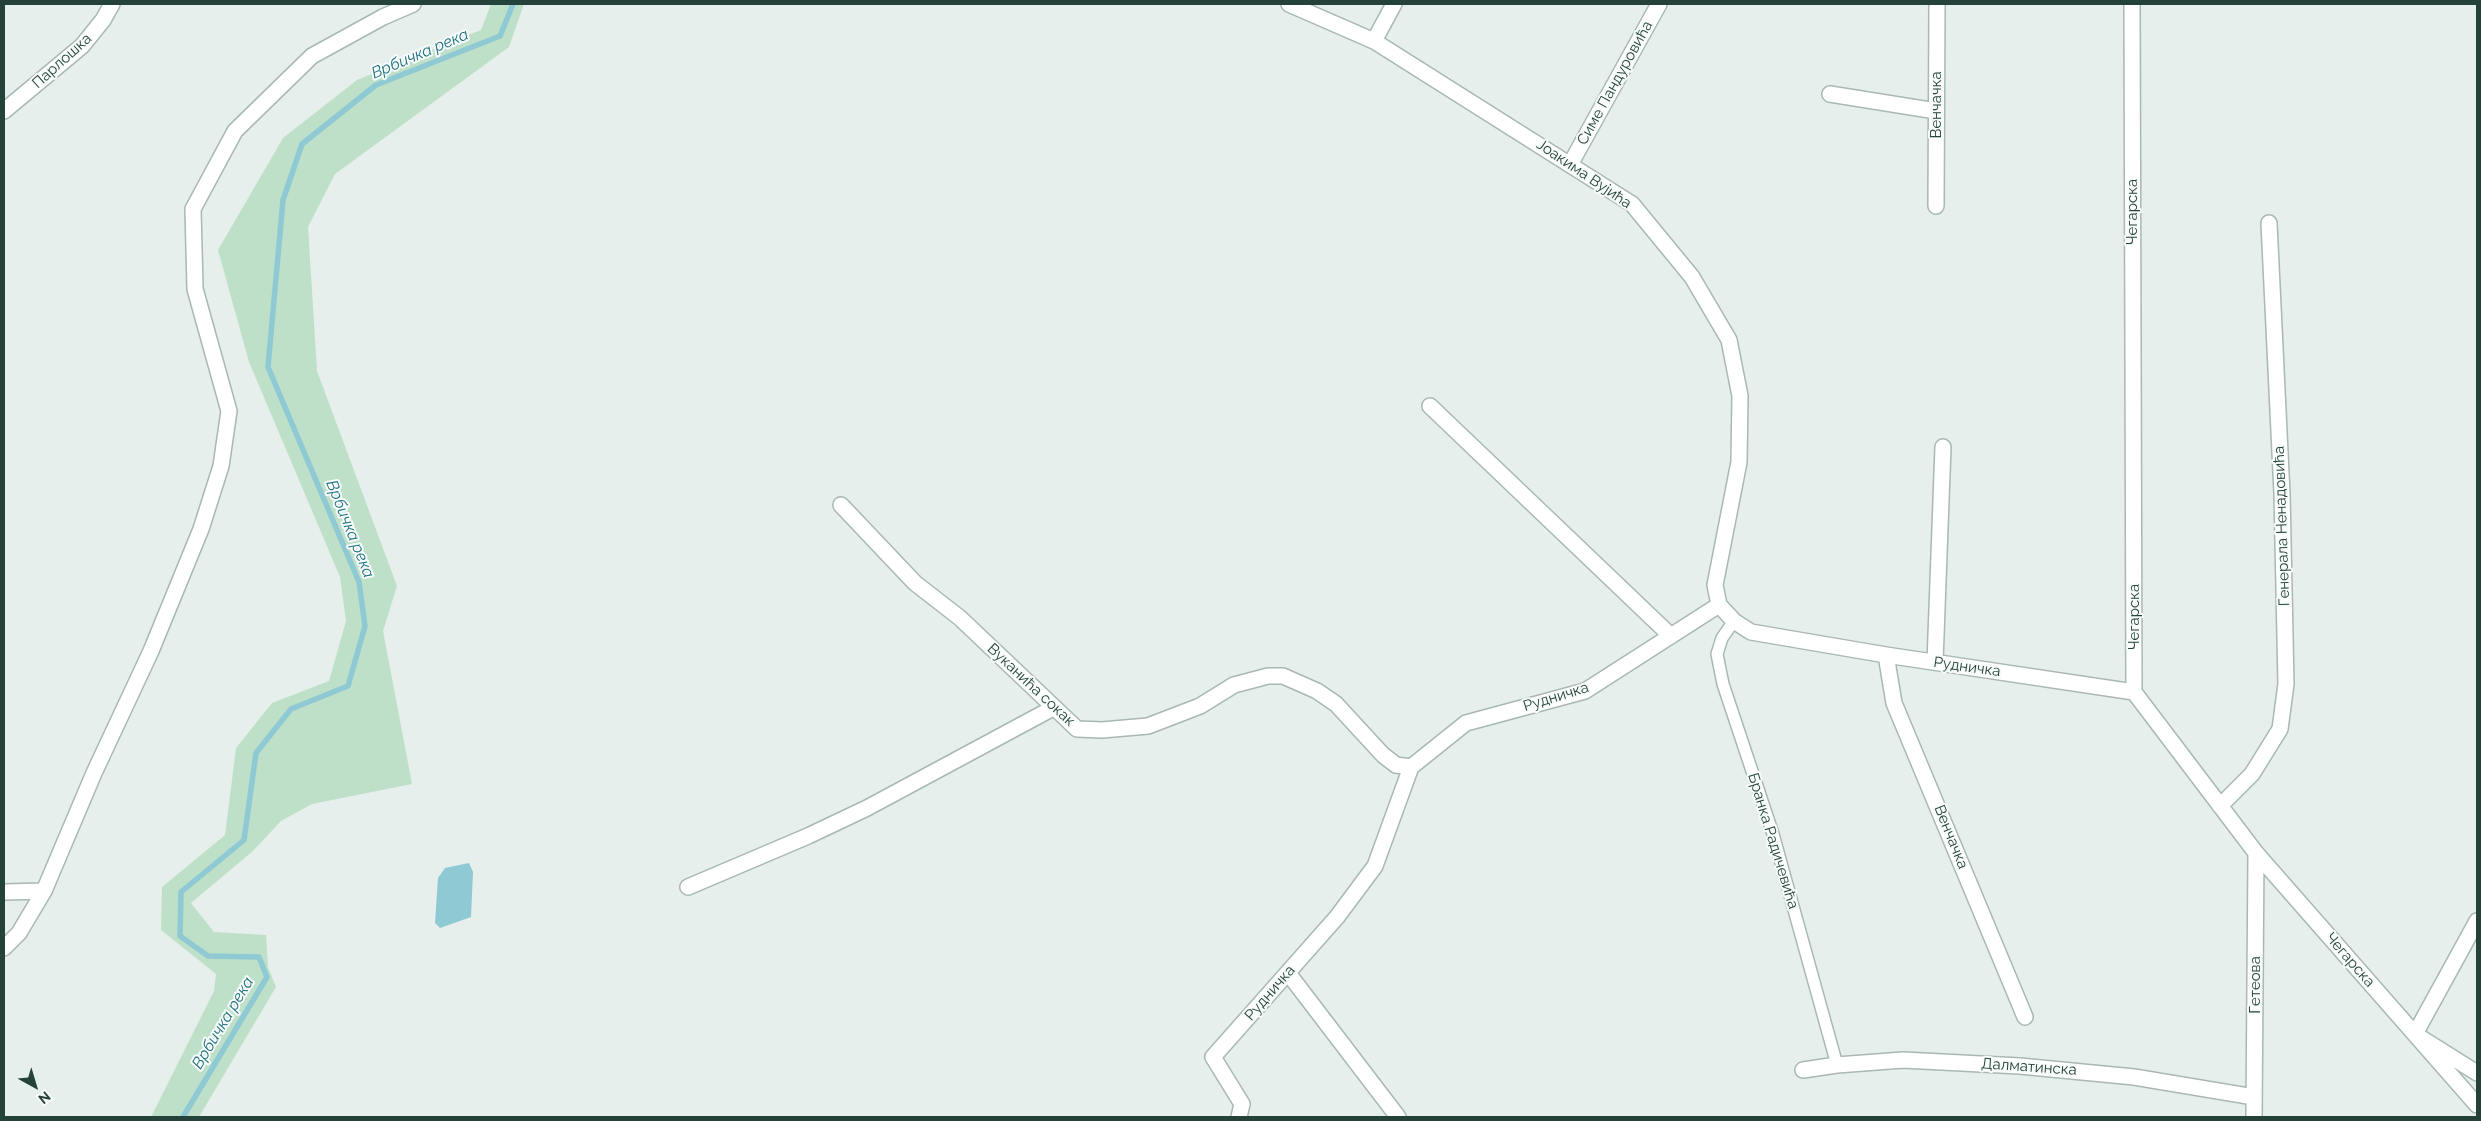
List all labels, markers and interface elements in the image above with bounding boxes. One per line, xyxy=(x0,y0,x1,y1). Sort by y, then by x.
street label: Симе Пандуровића xyxy=(1573,18,1657,148)
water label: Врбичка река xyxy=(369,25,471,83)
street label: Парлошка xyxy=(29,30,95,92)
street label: Венчачка xyxy=(1927,71,1945,139)
street label: Јоакима Вујића xyxy=(1533,136,1635,212)
street label: Чегарска xyxy=(2123,179,2141,245)
street label: Генерала Ненадовића xyxy=(2270,446,2294,606)
water label: Врбичка река xyxy=(322,477,378,581)
street label: Чегарска xyxy=(2125,584,2143,650)
street label: Вуканића сокак xyxy=(983,640,1079,730)
street label: Рудничка xyxy=(1932,653,2002,681)
street label: Рудничка xyxy=(1521,679,1591,715)
street label: Бранка Радичевића xyxy=(1744,771,1802,911)
street label: Венчачка xyxy=(1930,803,1972,871)
street label: Чегарска xyxy=(2322,929,2378,991)
street label: Гетеова xyxy=(2246,956,2264,1014)
street label: Рудничка xyxy=(1241,962,1299,1024)
water label: Врбичка река xyxy=(188,974,258,1072)
street label: Далматинска xyxy=(1981,1055,2077,1079)
north arrow xyxy=(10,1061,60,1111)
text: N xyxy=(35,1088,54,1107)

